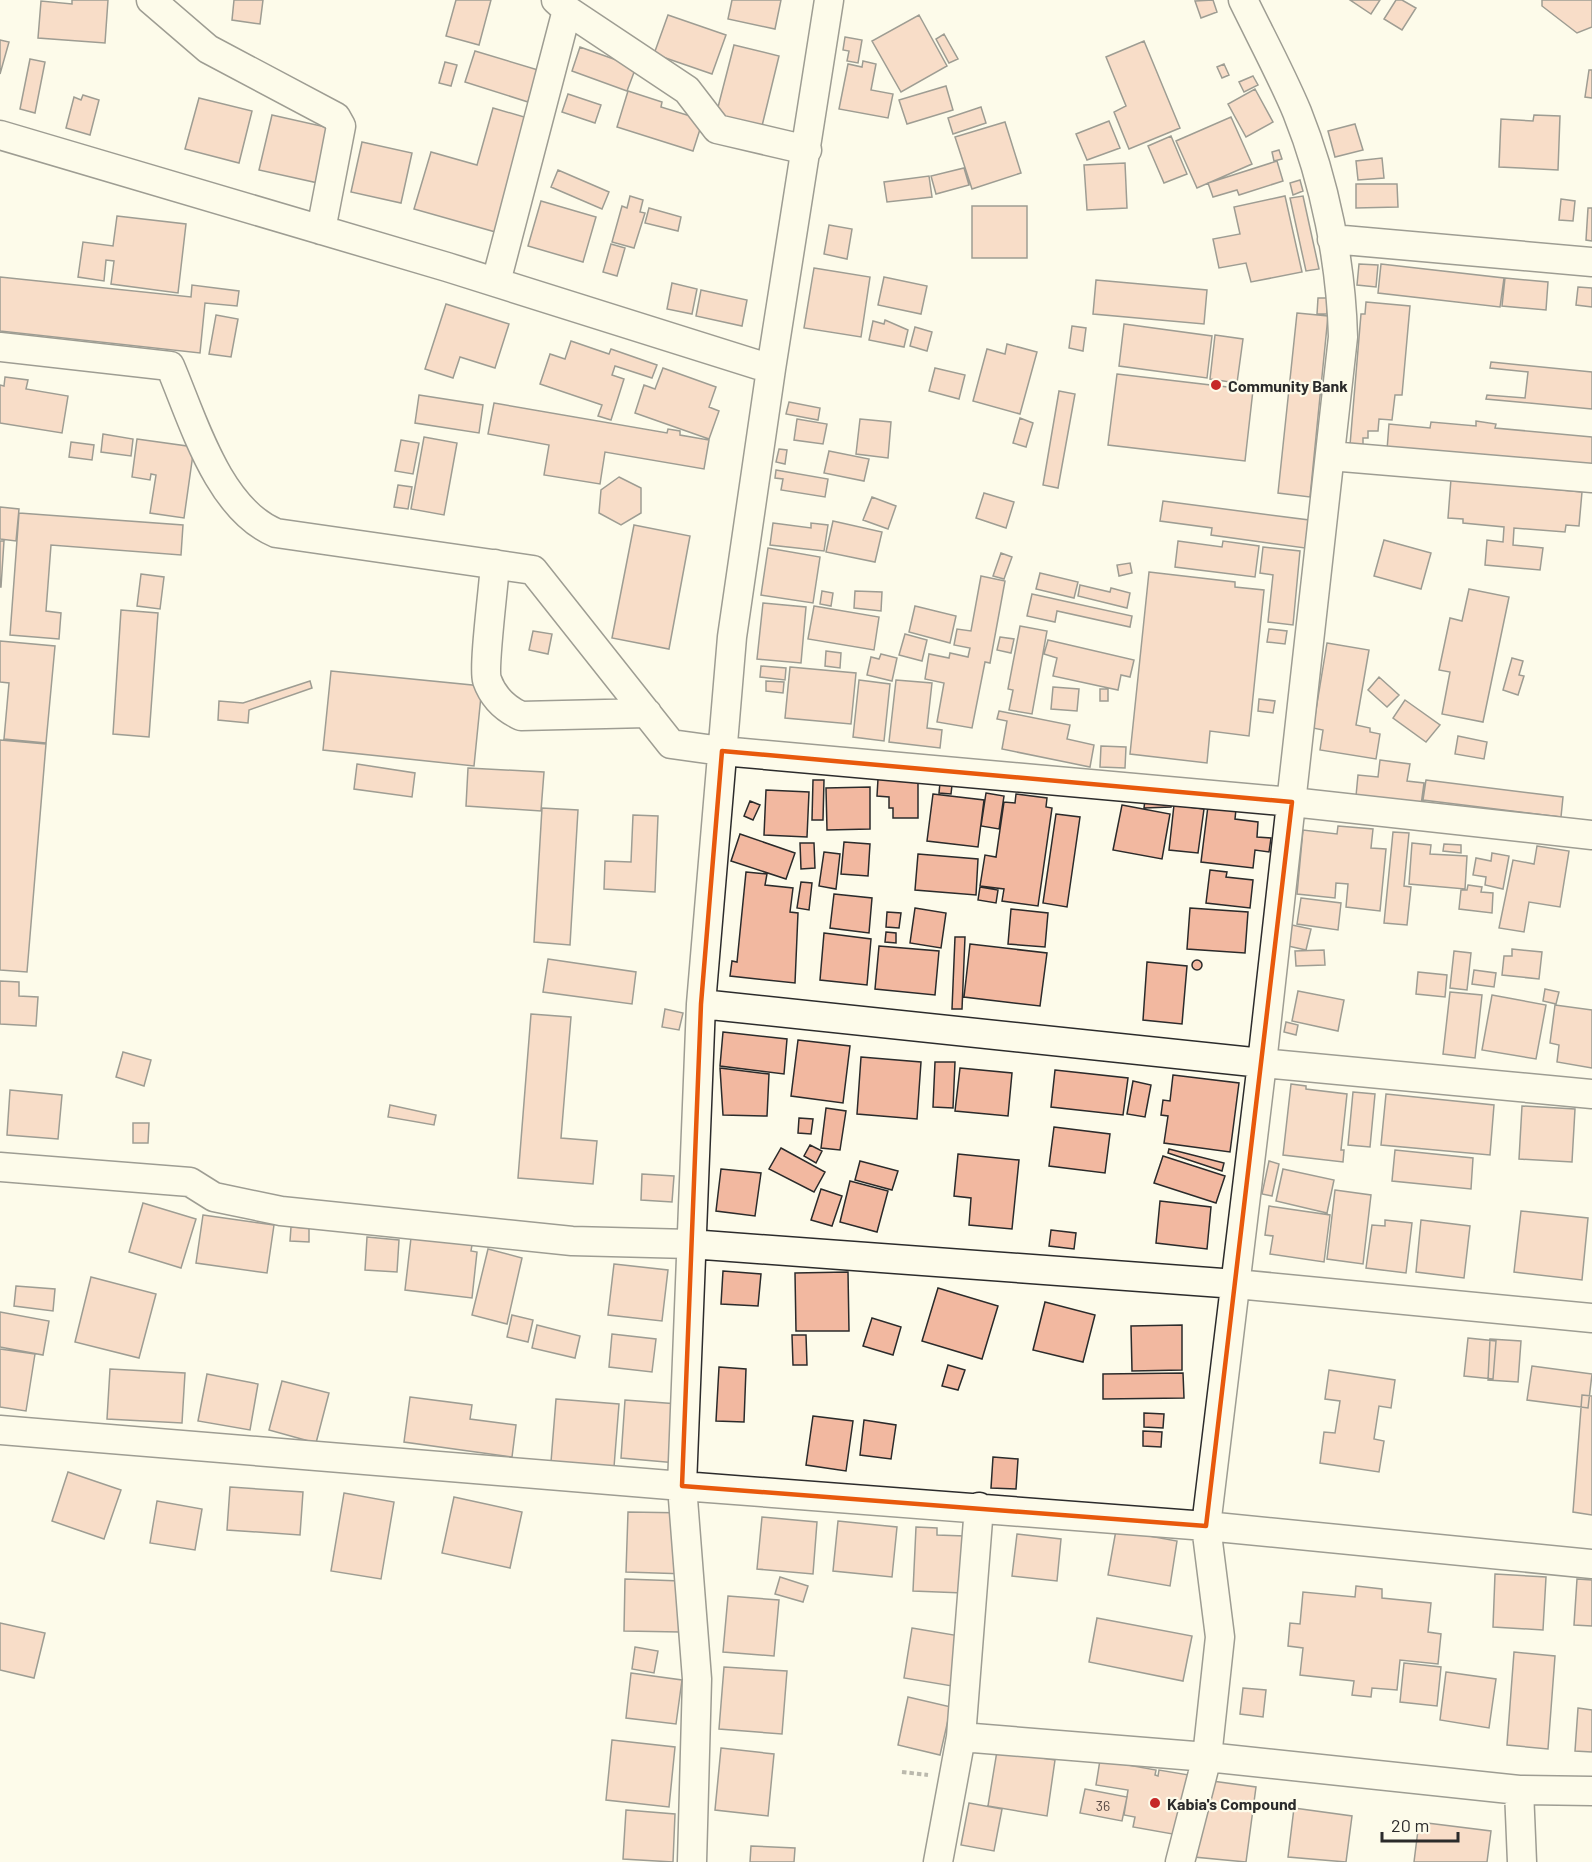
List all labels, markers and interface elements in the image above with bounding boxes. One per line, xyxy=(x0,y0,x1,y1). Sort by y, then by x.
place label: Community Bank xyxy=(1228,376,1348,395)
marker: Community Bank xyxy=(1209,378,1223,392)
place label: Kabia's Compound xyxy=(1167,1794,1297,1813)
marker: Kabia's Compound xyxy=(1148,1796,1162,1810)
house number: 36 xyxy=(1096,1797,1110,1814)
scale bar xyxy=(1382,1805,1458,1843)
text: 20 m xyxy=(1391,1814,1429,1836)

